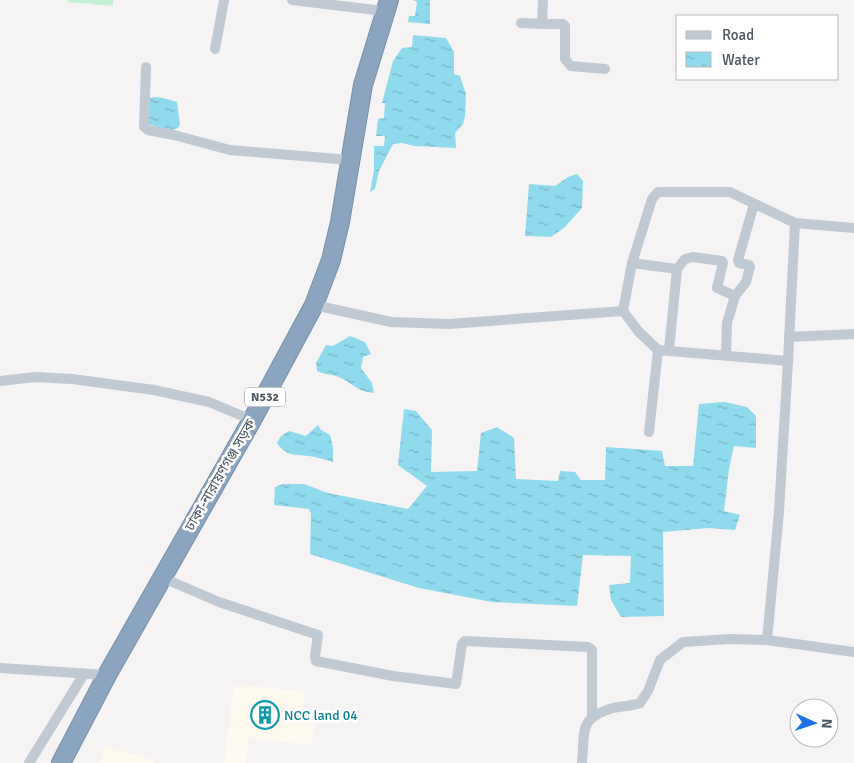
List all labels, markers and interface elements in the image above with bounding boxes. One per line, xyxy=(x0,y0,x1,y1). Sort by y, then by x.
legend xyxy=(676,15,839,80)
text: Road xyxy=(722,26,754,44)
text: Water xyxy=(722,51,760,69)
road number: N532 xyxy=(245,388,285,407)
street label: ঢাকা-নারায়ণগঞ্জ সড়ক xyxy=(181,416,259,535)
north arrow xyxy=(789,698,839,748)
building icon: NCC land 04 xyxy=(250,700,280,730)
place label: NCC land 04 xyxy=(284,707,358,724)
text: N xyxy=(818,718,835,729)

